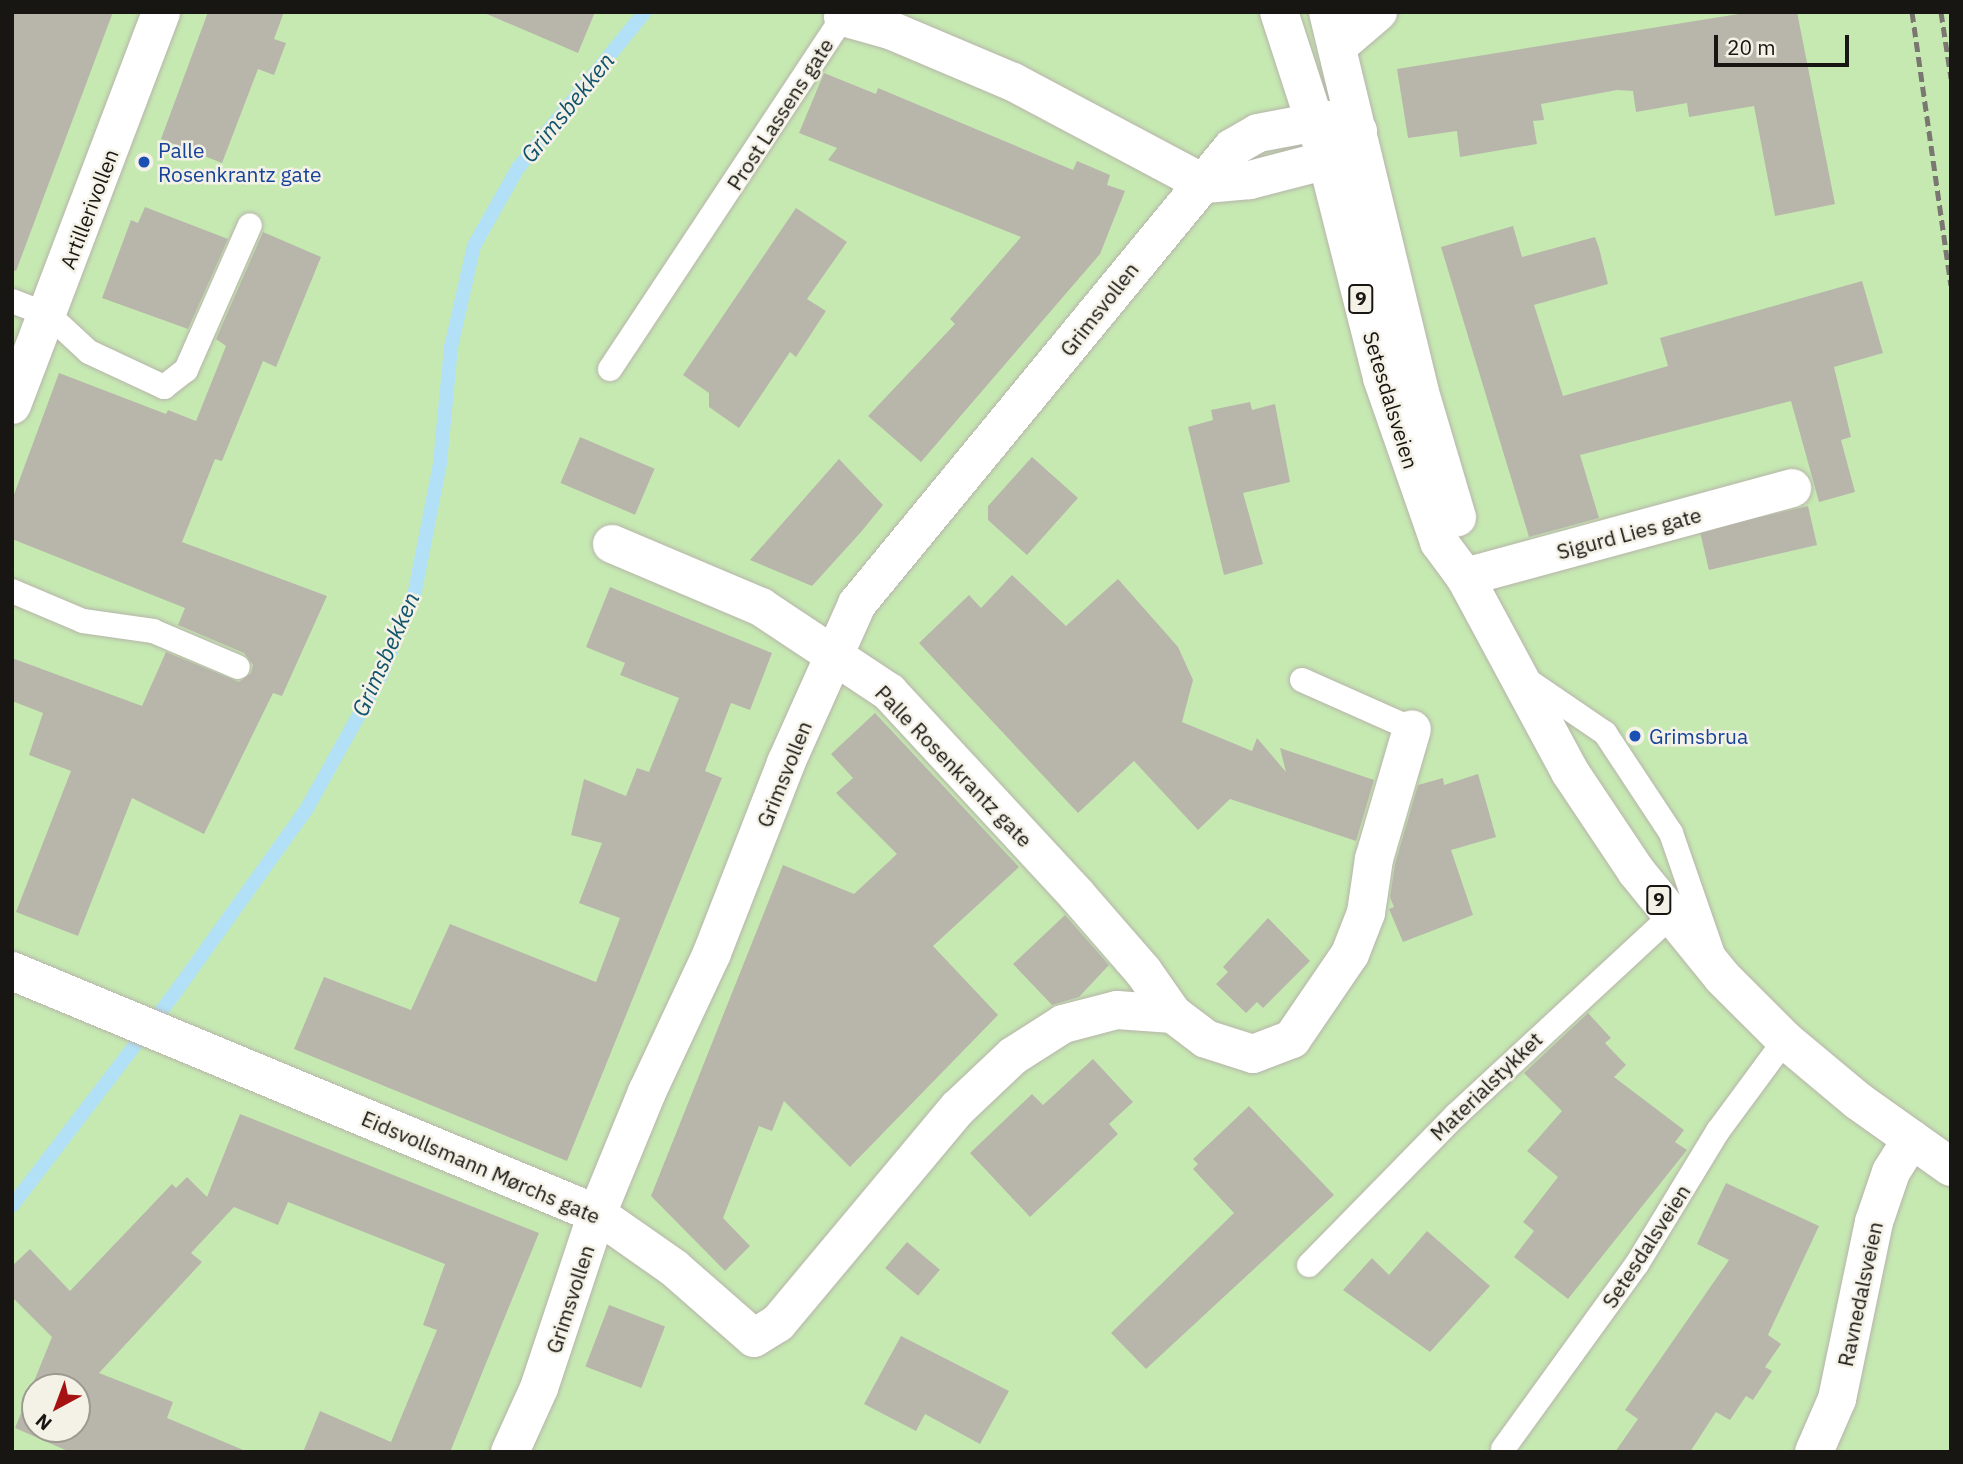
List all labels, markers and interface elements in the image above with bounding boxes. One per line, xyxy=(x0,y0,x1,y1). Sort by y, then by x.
scale bar xyxy=(1718,21,1853,65)
street label: Prost Lassens gate xyxy=(721,33,839,195)
text: 20 m xyxy=(1727,33,1776,61)
water label: Grimsbekken xyxy=(514,47,620,167)
place label: Palle Rosenkrantz gate xyxy=(158,137,322,187)
street label: Artillerivollen xyxy=(55,145,123,273)
marker: Palle Rosenkrantz gate xyxy=(136,154,152,170)
street label: Grimsvollen xyxy=(1054,257,1144,361)
road number: 9 xyxy=(1347,284,1375,314)
street label: Setesdalsveien xyxy=(1358,328,1424,472)
street label: Sigurd Lies gate xyxy=(1554,502,1704,564)
water label: Grimsbekken xyxy=(345,588,425,720)
street label: Palle Rosenkrantz gate xyxy=(870,680,1038,852)
street label: Grimsvollen xyxy=(751,717,817,831)
place label: Grimsbrua xyxy=(1649,723,1748,749)
marker: Grimsbrua xyxy=(1627,728,1643,744)
road number: 9 xyxy=(1645,885,1673,916)
street label: Materialstykket xyxy=(1425,1026,1547,1146)
street label: Eidsvollsmann Mørchs gate xyxy=(358,1105,604,1229)
street label: Setesdalsveien xyxy=(1597,1179,1695,1313)
street label: Ravnedalsveien xyxy=(1832,1219,1888,1369)
street label: Grimsvollen xyxy=(541,1242,599,1356)
north arrow xyxy=(21,1373,91,1443)
text: N xyxy=(30,1409,57,1436)

